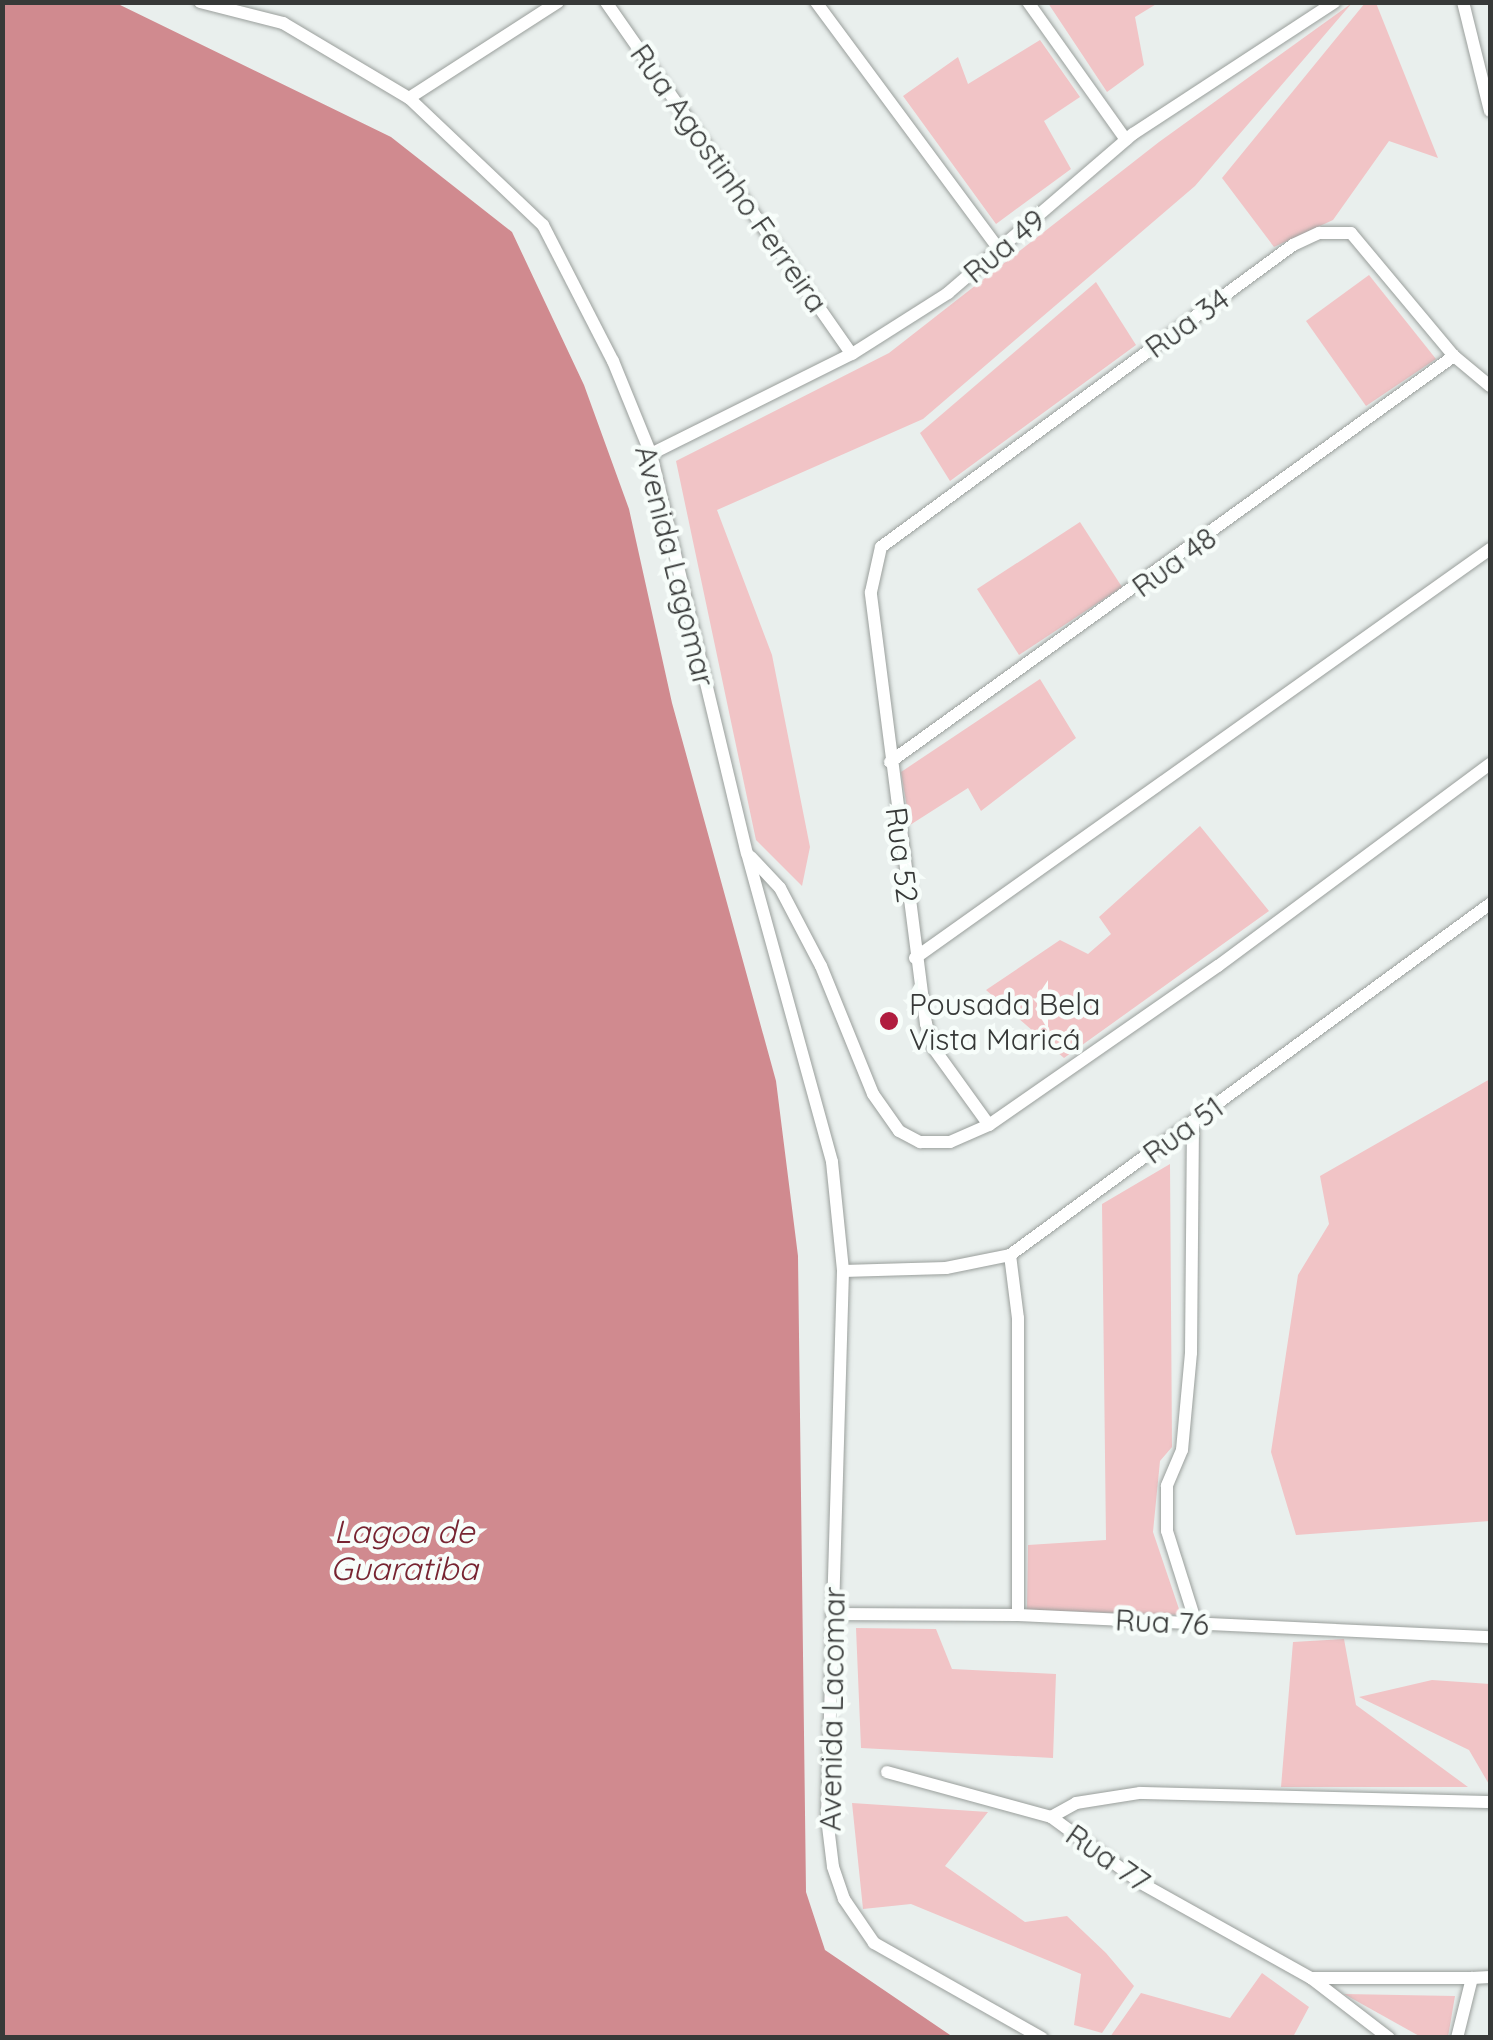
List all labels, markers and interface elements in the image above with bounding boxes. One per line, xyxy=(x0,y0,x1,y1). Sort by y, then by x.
street label: Rua Agostinho Ferreira xyxy=(623,37,835,319)
street label: Rua 49 xyxy=(956,202,1052,290)
street label: Rua 34 xyxy=(1138,281,1236,365)
street label: Avenida Lagomar xyxy=(628,442,722,690)
street label: Rua 48 xyxy=(1125,519,1223,605)
street label: Rua 52 xyxy=(878,805,926,905)
place label: Pousada Bela Vista Maricá xyxy=(909,986,1100,1056)
marker: Pousada Bela Vista Maricá xyxy=(878,1010,900,1032)
street label: Rua 51 xyxy=(1136,1089,1230,1171)
water label: Lagoa de Guaratiba xyxy=(330,1513,478,1588)
street label: Avenida Lacomar xyxy=(812,1586,852,1832)
street label: Rua 76 xyxy=(1114,1602,1210,1642)
street label: Rua 77 xyxy=(1059,1816,1157,1900)

